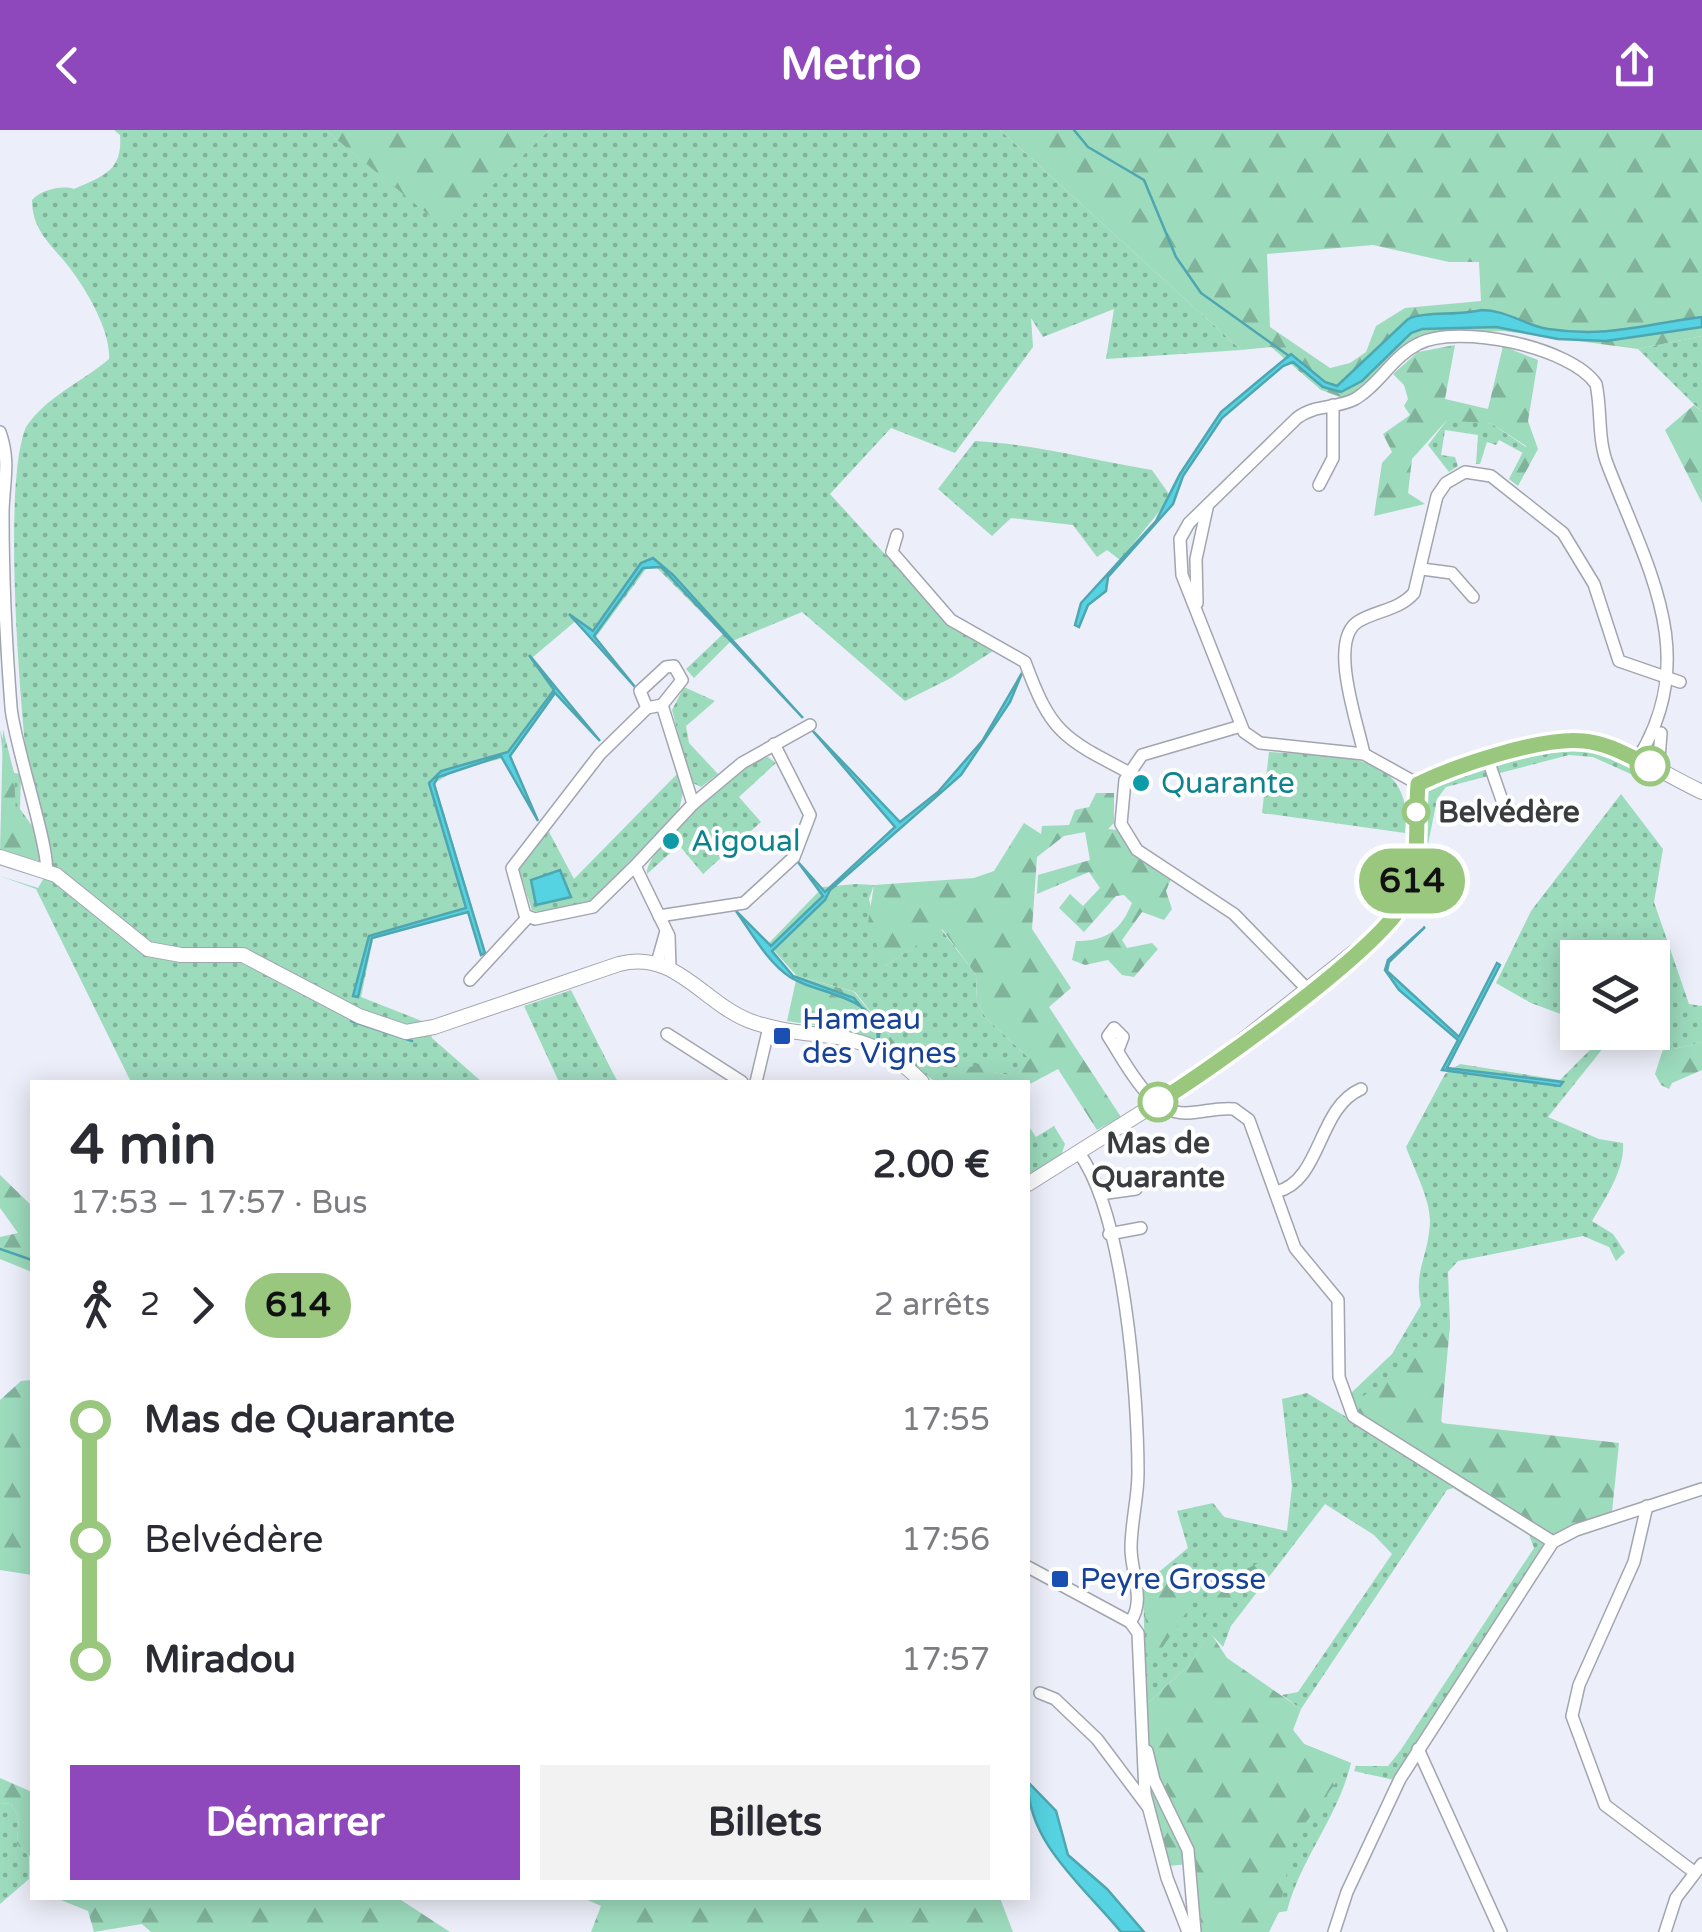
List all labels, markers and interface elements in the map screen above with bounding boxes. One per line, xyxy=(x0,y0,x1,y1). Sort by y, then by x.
icon: back xyxy=(40,38,95,93)
text: Metrio xyxy=(780,38,922,92)
icon: share xyxy=(1607,38,1662,93)
unlabelled marker xyxy=(1631,747,1669,785)
place label: Quarante xyxy=(1161,765,1295,802)
marker: Quarante xyxy=(1130,772,1152,794)
place label: Belvédère xyxy=(1438,794,1580,831)
marker: Belvédère xyxy=(1403,799,1429,825)
place label: Aigoual xyxy=(691,823,800,860)
marker: Aigoual xyxy=(660,830,682,852)
line badge: 614 xyxy=(1354,848,1470,914)
text: 614 xyxy=(1379,860,1445,902)
map controls xyxy=(1560,940,1670,1050)
button: layers xyxy=(1560,940,1670,1050)
place label: Hameau des Vignes xyxy=(802,1001,957,1072)
marker: Hameau des Vignes xyxy=(771,1025,793,1047)
marker: Mas de Quarante xyxy=(1139,1083,1177,1121)
text: 4 min xyxy=(70,1113,217,1179)
place label: Mas de Quarante xyxy=(1091,1125,1225,1196)
text: 2.00 € xyxy=(873,1142,990,1188)
text: 17:53 – 17:57 · Bus xyxy=(70,1184,368,1222)
icon: walk xyxy=(70,1278,125,1333)
icon: forward xyxy=(175,1278,230,1333)
text: 614 xyxy=(265,1284,331,1326)
text: 2 xyxy=(140,1286,160,1324)
text: 2 arrêts xyxy=(874,1286,990,1324)
text: Mas de Quarante xyxy=(144,1397,455,1443)
text: 17:55 xyxy=(901,1401,990,1439)
text: Belvédère xyxy=(144,1517,323,1563)
text: 17:56 xyxy=(901,1521,990,1559)
place label: Peyre Grosse xyxy=(1080,1561,1266,1598)
marker: Peyre Grosse xyxy=(1049,1568,1071,1590)
text: Miradou xyxy=(144,1637,296,1683)
text: 17:57 xyxy=(901,1641,990,1679)
button: Démarrer xyxy=(70,1765,520,1880)
button: Billets xyxy=(540,1765,990,1880)

